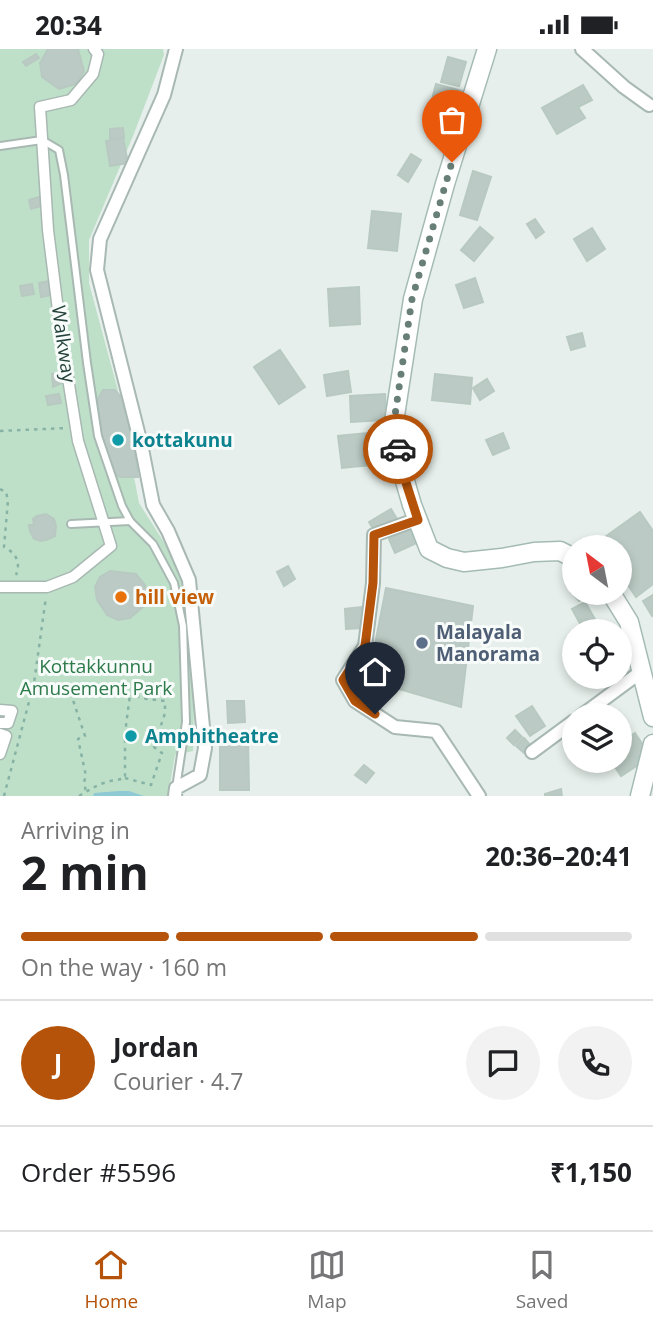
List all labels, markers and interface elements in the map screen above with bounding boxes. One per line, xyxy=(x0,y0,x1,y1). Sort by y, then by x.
text: 20:34 xyxy=(35,7,102,43)
pin xyxy=(422,90,482,162)
icon: bag xyxy=(433,101,471,139)
street label: Walkway xyxy=(46,304,82,385)
courier xyxy=(363,414,433,484)
place label: kottakunu xyxy=(132,427,233,453)
icon: car xyxy=(379,430,417,468)
marker: kottakunu xyxy=(110,432,126,448)
north arrow xyxy=(562,535,632,605)
map controls xyxy=(562,535,632,773)
place label: hill view xyxy=(135,584,215,610)
marker: hill view xyxy=(113,589,129,605)
place label: Malayala Manorama xyxy=(436,619,540,667)
button: locate xyxy=(562,619,632,689)
marker: Malayala Manorama xyxy=(414,635,430,651)
pin xyxy=(345,642,405,714)
park label: Kottakkunnu Amusement Park xyxy=(20,653,172,701)
icon: home xyxy=(356,653,394,691)
button: layers xyxy=(562,703,632,773)
place label: Amphitheatre xyxy=(145,723,279,749)
marker: Amphitheatre xyxy=(123,728,139,744)
text: Arriving in xyxy=(21,814,130,846)
text: 20:36–20:41 xyxy=(485,838,632,874)
text: 2 min xyxy=(21,841,149,903)
text: On the way · 160 m xyxy=(21,951,227,983)
button: chat xyxy=(466,1026,540,1100)
button: phone xyxy=(558,1026,632,1100)
text: Jordan xyxy=(113,1029,199,1065)
text: J xyxy=(54,1045,62,1081)
text: Courier · 4.7 xyxy=(113,1065,243,1097)
text: Order #5596 xyxy=(21,1154,176,1190)
text: ₹1,150 xyxy=(550,1154,632,1190)
tab: Home xyxy=(85,1246,138,1314)
tab: Map xyxy=(307,1246,347,1314)
tab: Saved xyxy=(516,1246,568,1314)

